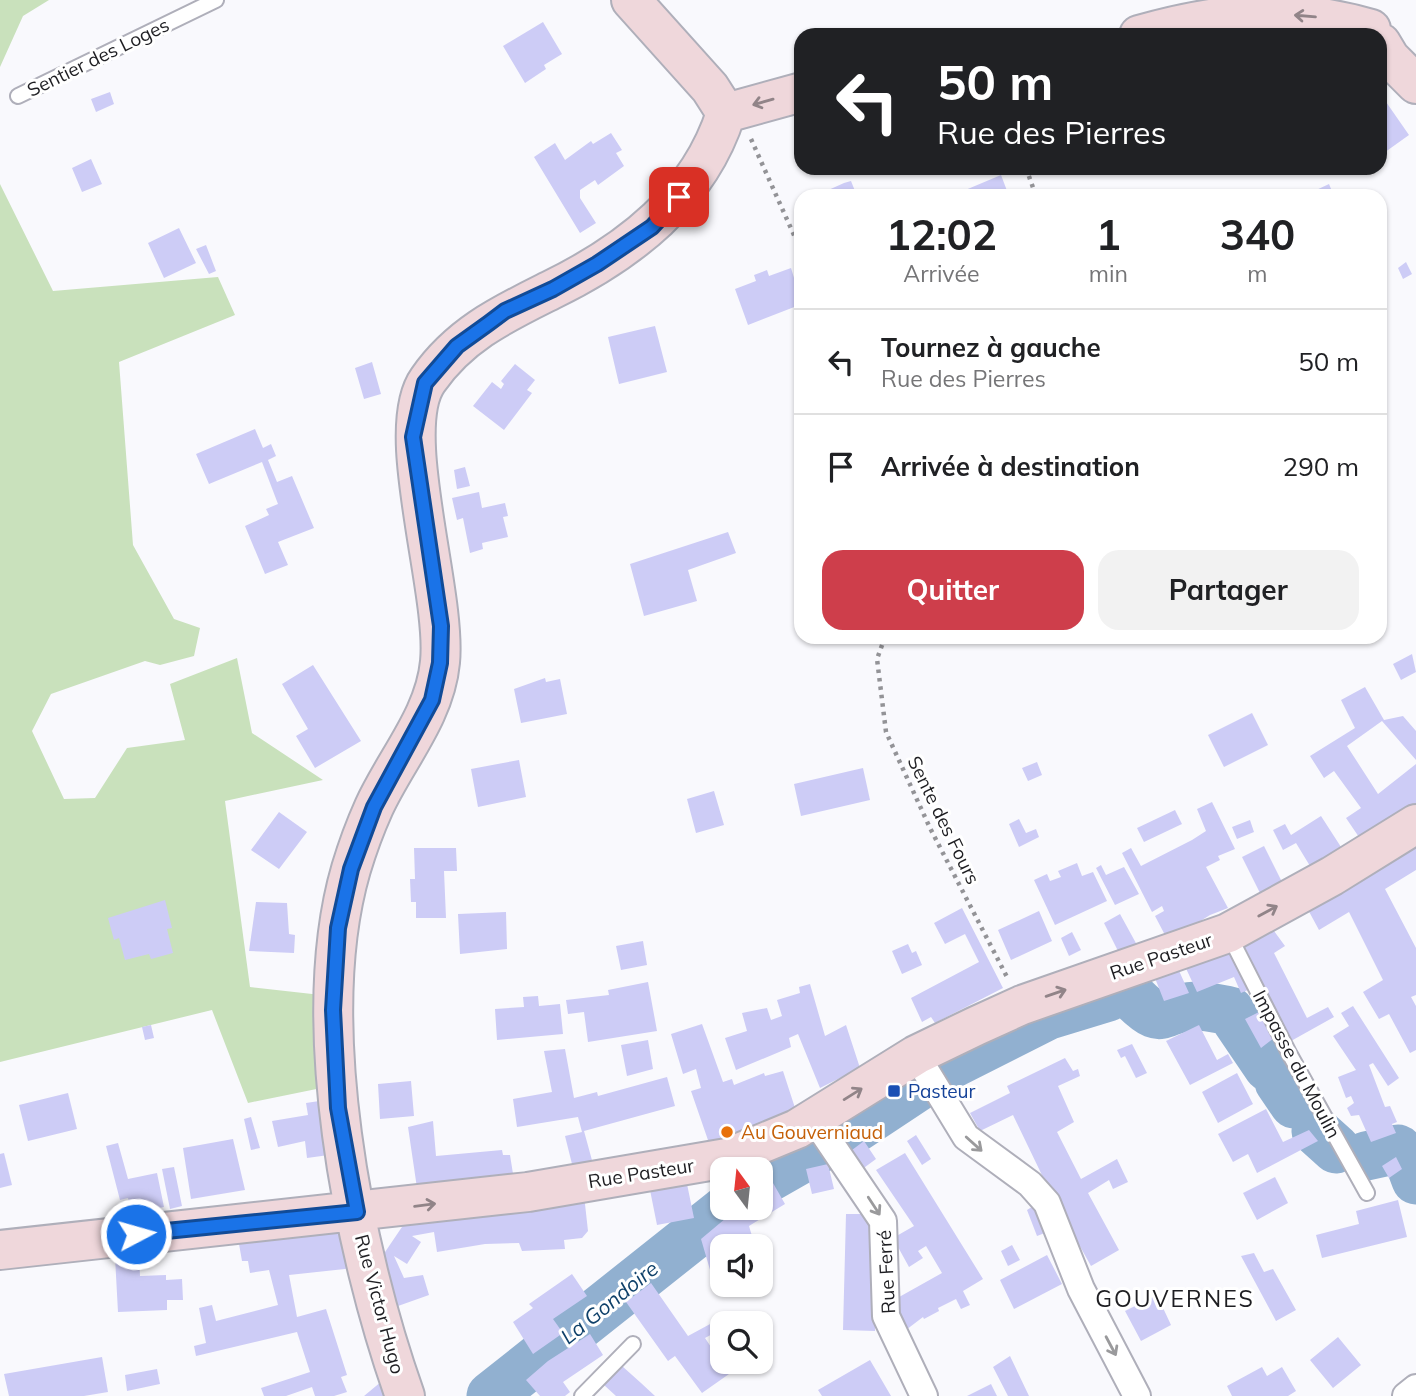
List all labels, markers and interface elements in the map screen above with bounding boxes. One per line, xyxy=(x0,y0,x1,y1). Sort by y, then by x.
one-way arrow xyxy=(1294,9,1316,22)
street label: Sentier des Loges xyxy=(23,12,173,102)
text: 50 m xyxy=(937,51,1053,112)
icon: left xyxy=(822,56,913,147)
one-way arrow xyxy=(753,96,775,109)
text: Rue des Pierres xyxy=(937,112,1166,152)
pin xyxy=(649,167,709,227)
icon: arrive xyxy=(660,178,698,216)
text: 12:02 xyxy=(886,208,997,261)
text: 1 xyxy=(1096,208,1121,261)
text: 340 xyxy=(1220,208,1295,261)
text: Arrivée xyxy=(903,259,979,288)
text: min xyxy=(1089,259,1128,288)
text: m xyxy=(1247,259,1268,288)
text: Tournez à gauche xyxy=(881,331,1101,364)
icon: left xyxy=(822,343,860,381)
text: 50 m xyxy=(1298,345,1359,378)
text: Rue des Pierres xyxy=(881,364,1046,393)
icon: arrive xyxy=(822,448,860,486)
text: Arrivée à destination xyxy=(881,450,1140,483)
text: 290 m xyxy=(1283,450,1359,483)
button: Quitter xyxy=(822,550,1084,630)
button: Partager xyxy=(1098,550,1359,630)
street label: Sente des Fours xyxy=(903,752,985,888)
one-way arrow xyxy=(1257,904,1278,917)
street label: Rue Pasteur xyxy=(1107,927,1215,985)
one-way arrow xyxy=(1045,986,1067,998)
street label: Impasse du Moulin xyxy=(1248,986,1346,1142)
place label: Pasteur xyxy=(908,1079,975,1103)
marker: Pasteur xyxy=(886,1083,902,1099)
one-way arrow xyxy=(843,1087,863,1101)
place label: Au Gouverniaud xyxy=(741,1120,883,1144)
marker: Au Gouverniaud xyxy=(719,1124,735,1140)
one-way arrow xyxy=(965,1136,983,1152)
street label: Rue Pasteur xyxy=(586,1153,696,1193)
north arrow xyxy=(710,1157,774,1220)
map controls xyxy=(710,1157,773,1374)
one-way arrow xyxy=(867,1195,881,1215)
position arrow xyxy=(99,1197,173,1271)
one-way arrow xyxy=(413,1198,436,1211)
street label: Rue Ferré xyxy=(872,1229,900,1315)
street label: Rue Victor Hugo xyxy=(350,1231,410,1377)
button: sound xyxy=(710,1234,773,1297)
water label: La Gondoire xyxy=(555,1255,663,1349)
district label: GOUVERNES xyxy=(1095,1284,1255,1313)
button: search xyxy=(710,1311,773,1374)
one-way arrow xyxy=(1104,1336,1118,1356)

